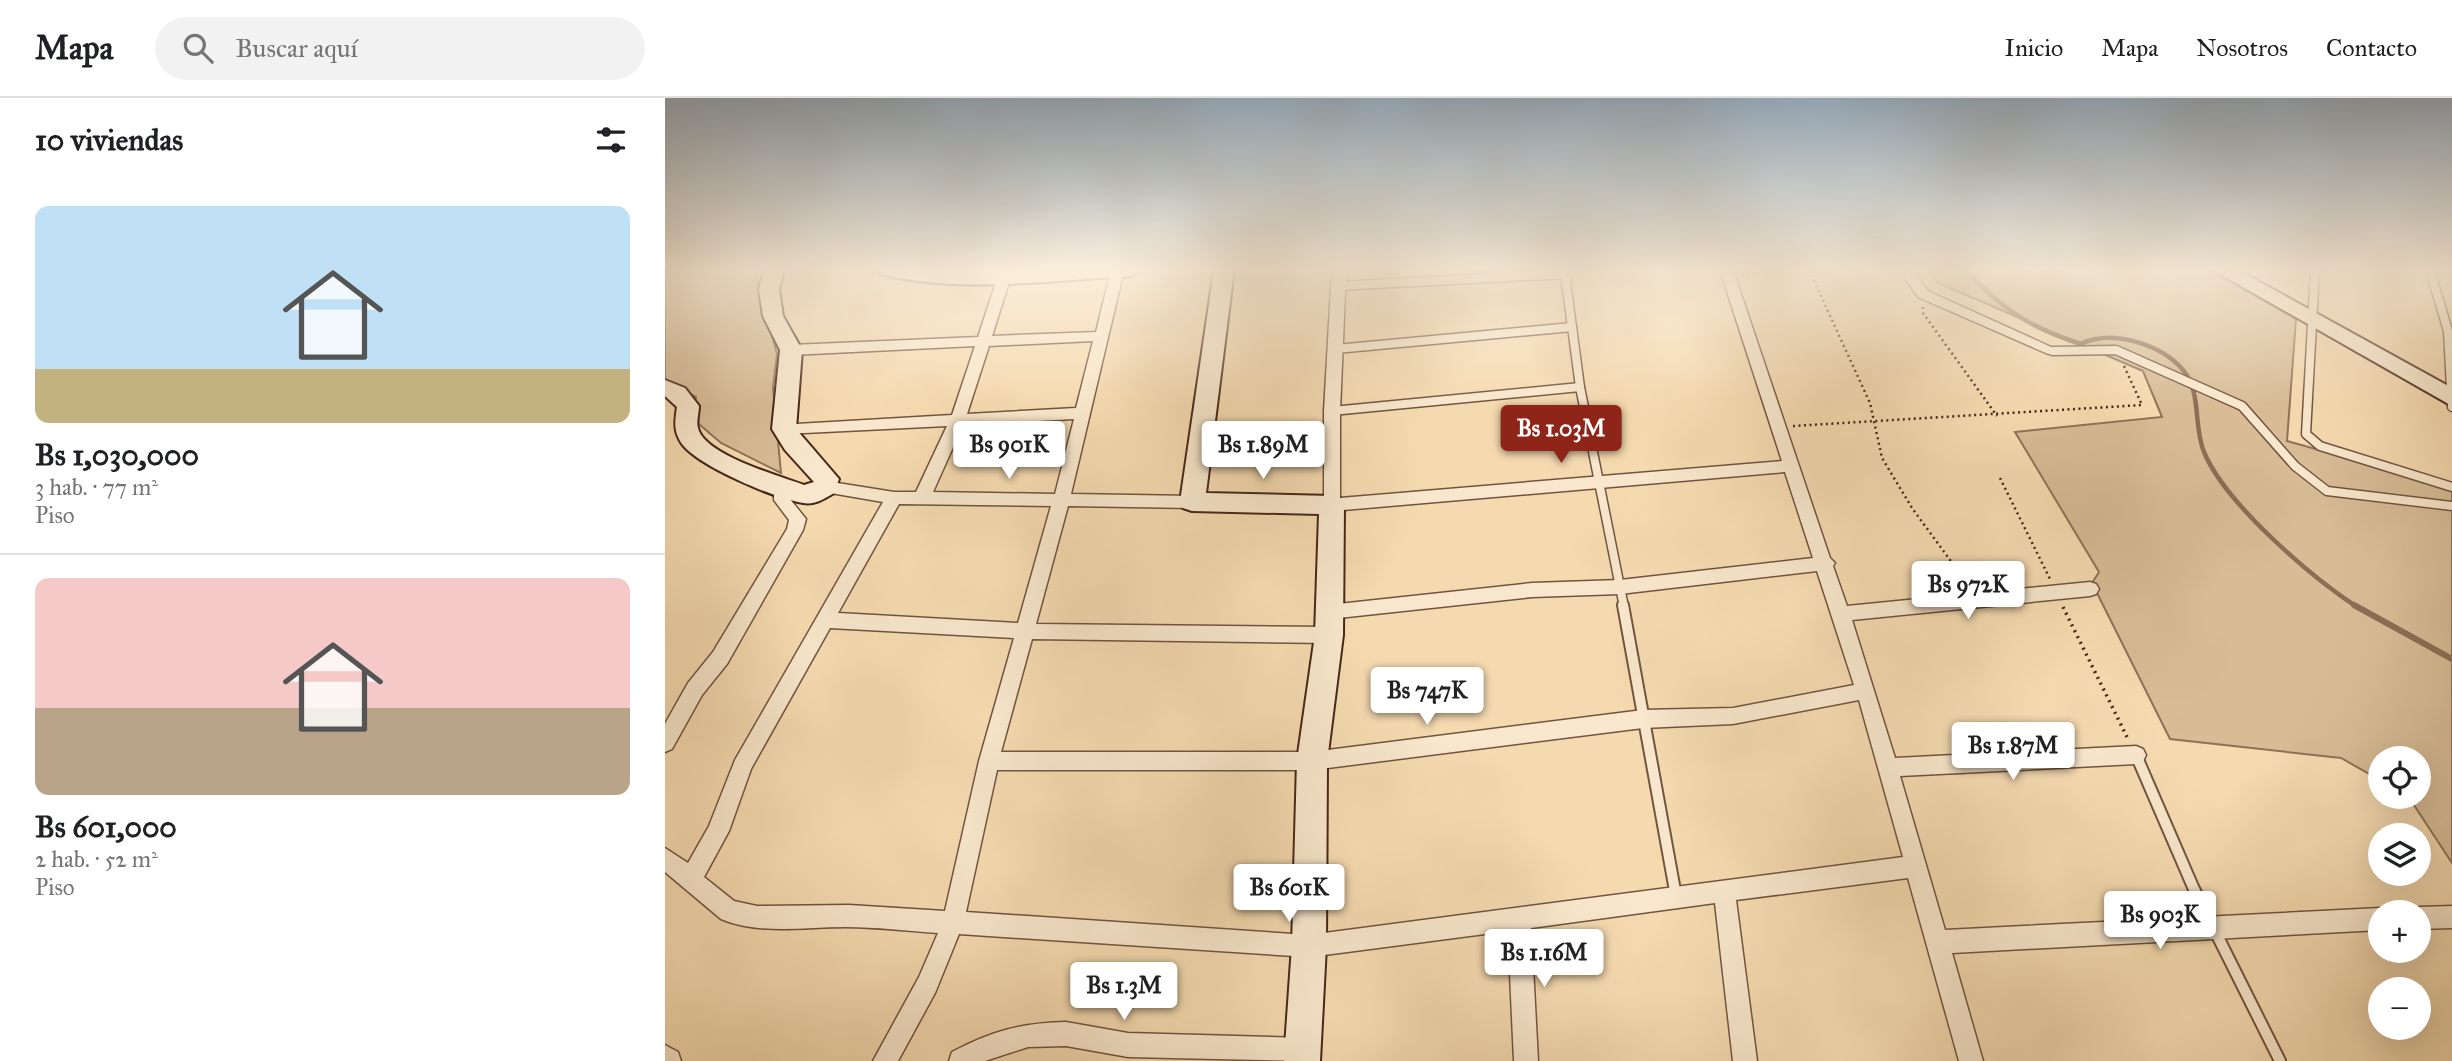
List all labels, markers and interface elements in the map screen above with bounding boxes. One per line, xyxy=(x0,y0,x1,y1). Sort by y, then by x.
search box xyxy=(155,17,645,80)
text: Mapa xyxy=(35,28,113,68)
icon: search xyxy=(179,29,217,67)
text: Buscar aquí xyxy=(235,32,358,64)
text: Inicio xyxy=(2005,33,2063,63)
text: Mapa xyxy=(2101,33,2158,63)
text: Nosotros xyxy=(2196,33,2288,63)
text: Contacto xyxy=(2326,33,2417,63)
icon: filters xyxy=(592,121,630,159)
text: 10 viviendas xyxy=(35,122,183,158)
icon: home xyxy=(270,252,396,378)
pin: Bs 1.03M xyxy=(1489,406,1633,465)
text: Bs 1.03M xyxy=(1517,414,1605,442)
pin: Bs 901K xyxy=(944,422,1074,481)
pin: Bs 1.89M xyxy=(1191,422,1335,481)
text: Bs 901K xyxy=(969,430,1049,458)
text: Bs 1.89M xyxy=(1218,430,1308,458)
text: Bs 1,030,000 xyxy=(35,437,199,473)
text: 3 hab. · 77 m² xyxy=(35,473,158,501)
text: Piso xyxy=(35,501,75,529)
pin: Bs 972K xyxy=(1903,561,2033,621)
text: Bs 972K xyxy=(1928,570,2008,598)
icon: home xyxy=(270,624,396,750)
pin: Bs 747K xyxy=(1362,668,1492,727)
text: Bs 747K xyxy=(1387,676,1467,704)
pin: Bs 1.87M xyxy=(1941,722,2085,782)
text: Bs 1.87M xyxy=(1968,731,2058,759)
map controls xyxy=(2368,746,2431,1040)
button: locate xyxy=(2368,746,2431,809)
text: Bs 601,000 xyxy=(35,809,177,845)
button: layers xyxy=(2368,823,2431,886)
text: 2 hab. · 52 m² xyxy=(35,845,158,873)
pin: Bs 601K xyxy=(1224,864,1354,924)
text: Piso xyxy=(35,873,75,901)
text: Bs 601K xyxy=(1250,873,1328,901)
pin: Bs 903K xyxy=(2095,892,2225,951)
text: Bs 903K xyxy=(2120,900,2200,928)
button: + xyxy=(2368,900,2431,963)
pin: Bs 1.16M xyxy=(1472,930,1616,989)
text: Bs 1.16M xyxy=(1501,938,1587,966)
pin: Bs 1.3M xyxy=(1059,962,1189,1022)
text: Bs 1.3M xyxy=(1086,971,1162,999)
button: − xyxy=(2368,977,2431,1040)

